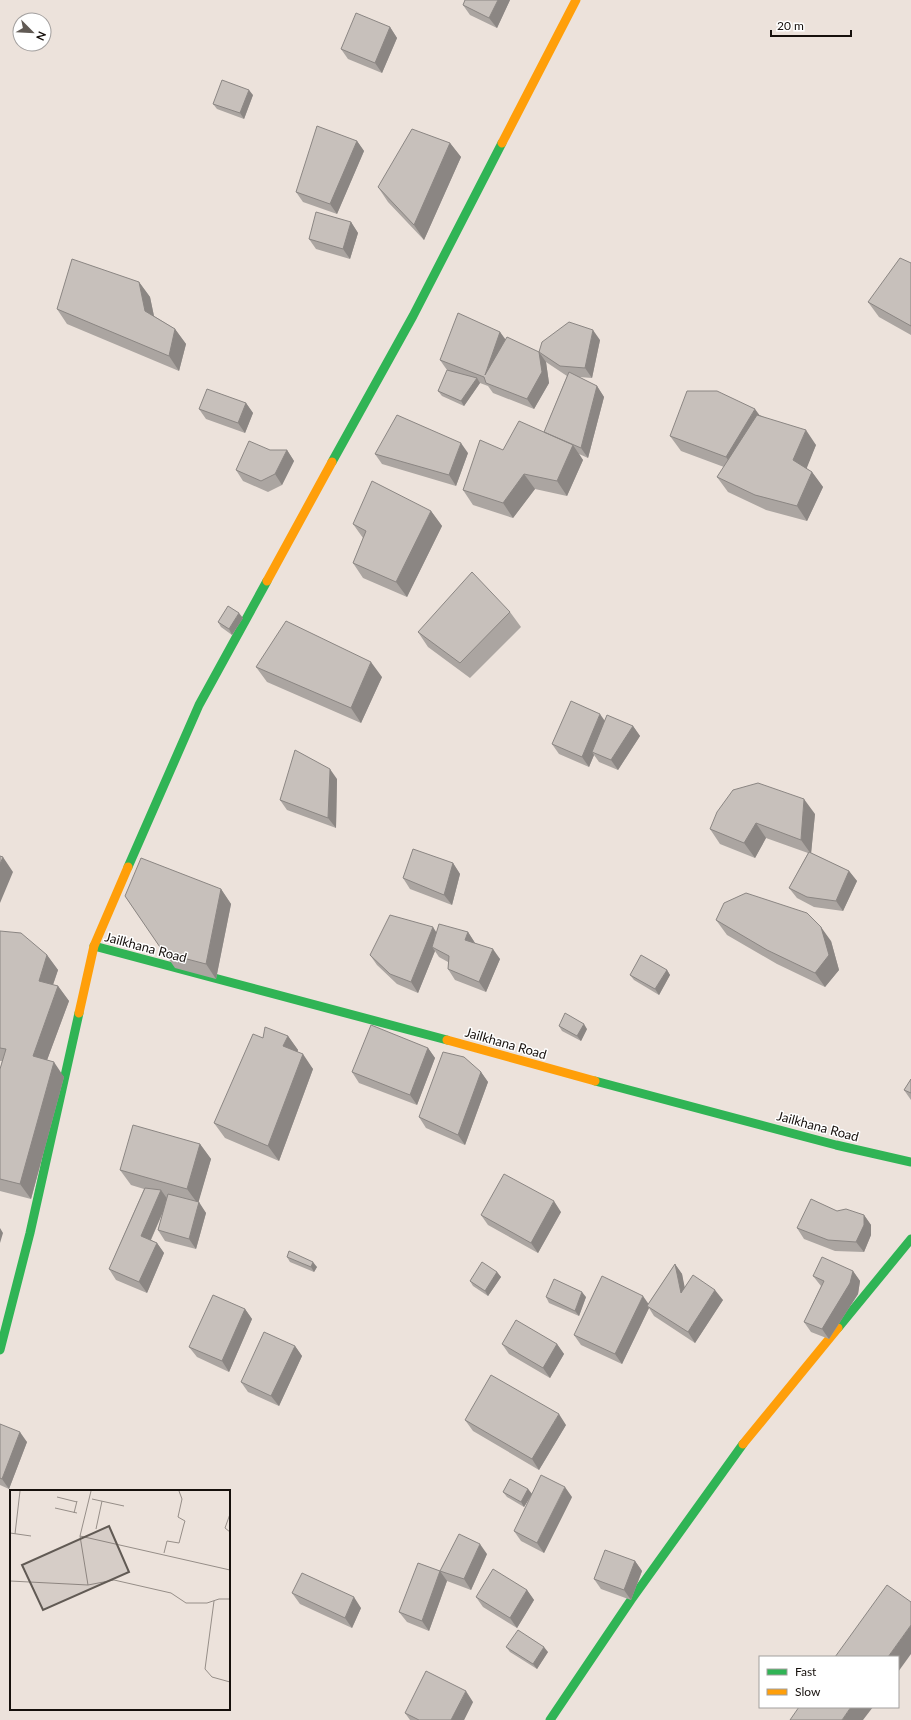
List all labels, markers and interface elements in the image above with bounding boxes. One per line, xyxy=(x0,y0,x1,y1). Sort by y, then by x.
north arrow xyxy=(12,12,52,52)
scale bar xyxy=(771,12,851,38)
text: 20 m xyxy=(777,18,804,33)
text: N xyxy=(34,30,49,43)
street label: Jailkhana Road xyxy=(103,928,189,966)
street label: Jailkhana Road xyxy=(463,1024,549,1062)
street label: Jailkhana Road xyxy=(775,1107,861,1145)
inset map xyxy=(10,1490,230,1710)
legend xyxy=(759,1656,899,1708)
text: Fast xyxy=(795,1664,817,1679)
text: Slow xyxy=(795,1684,821,1699)

